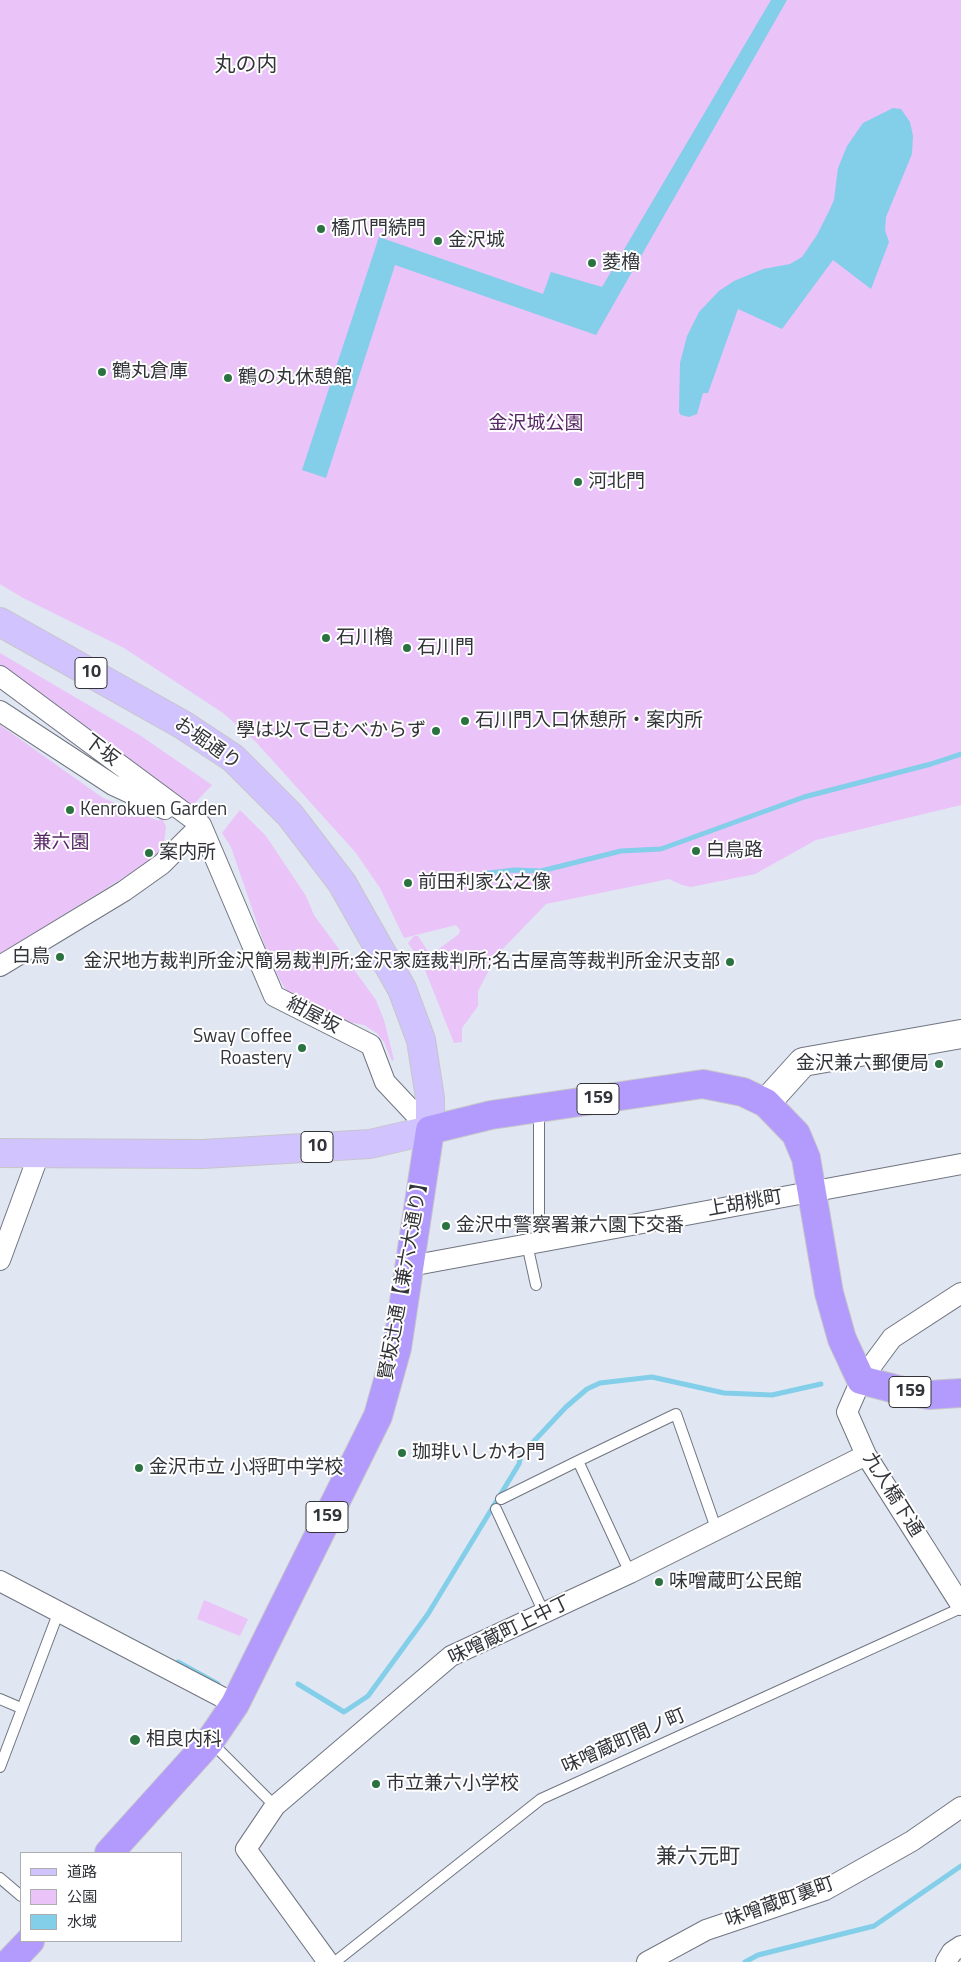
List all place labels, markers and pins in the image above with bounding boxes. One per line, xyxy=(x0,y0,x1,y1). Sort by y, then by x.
place label: 橋爪門続門 xyxy=(331,218,426,240)
marker: 橋爪門続門 xyxy=(315,223,327,235)
place label: 金沢城 xyxy=(448,230,505,252)
marker: 金沢城 xyxy=(432,235,444,247)
place label: 菱櫓 xyxy=(602,252,640,274)
marker: 菱櫓 xyxy=(586,257,598,269)
place label: 鶴丸倉庫 xyxy=(112,361,188,383)
marker: 鶴丸倉庫 xyxy=(96,366,108,378)
place label: 鶴の丸休憩館 xyxy=(238,367,352,389)
marker: 鶴の丸休憩館 xyxy=(222,372,234,384)
place label: 河北門 xyxy=(588,471,645,493)
marker: 河北門 xyxy=(572,476,584,488)
place label: 石川櫓 xyxy=(336,627,393,649)
marker: 石川櫓 xyxy=(320,632,332,644)
place label: 石川門 xyxy=(417,637,474,659)
marker: 石川門 xyxy=(401,642,413,654)
place label: 石川門入口休憩所・案内所 xyxy=(475,710,703,732)
marker: 石川門入口休憩所・案内所 xyxy=(459,715,471,727)
place label: 學は以て已むべからず xyxy=(236,720,426,742)
marker: 學は以て已むべからず xyxy=(430,725,442,737)
place label: Kenrokuen Garden xyxy=(80,799,227,821)
marker: Kenrokuen Garden xyxy=(64,804,76,816)
place label: 白鳥路 xyxy=(706,840,763,862)
place label: 案内所 xyxy=(159,842,216,864)
marker: 白鳥路 xyxy=(690,845,702,857)
marker: 案内所 xyxy=(143,847,155,859)
place label: 前田利家公之像 xyxy=(418,872,551,894)
marker: 前田利家公之像 xyxy=(402,877,414,889)
place label: 白鳥 xyxy=(12,946,50,968)
marker: 白鳥 xyxy=(54,951,66,963)
place label: 金沢地方裁判所金沢簡易裁判所;金沢家庭裁判所;名古屋高等裁判所金沢支部 xyxy=(84,951,720,973)
marker: 金沢地方裁判所金沢簡易裁判所;金沢家庭裁判所;名古屋高等裁判所金沢支部 xyxy=(724,956,736,968)
place label: Sway Coffee Roastery xyxy=(193,1026,292,1070)
marker: Sway Coffee Roastery xyxy=(296,1042,308,1054)
place label: 金沢兼六郵便局 xyxy=(796,1053,929,1075)
marker: 金沢兼六郵便局 xyxy=(933,1058,945,1070)
place label: 金沢中警察署兼六園下交番 xyxy=(456,1215,684,1237)
marker: 金沢中警察署兼六園下交番 xyxy=(440,1220,452,1232)
place label: 珈琲いしかわ門 xyxy=(412,1442,545,1464)
marker: 珈琲いしかわ門 xyxy=(396,1447,408,1459)
place label: 金沢市立 小将町中学校 xyxy=(149,1457,343,1479)
marker: 金沢市立 小将町中学校 xyxy=(133,1462,145,1474)
place label: 味噌蔵町公民館 xyxy=(669,1571,802,1593)
marker: 味噌蔵町公民館 xyxy=(653,1576,665,1588)
place label: 相良内科 xyxy=(146,1729,222,1751)
marker: 相良内科 xyxy=(128,1733,142,1747)
place label: 市立兼六小学校 xyxy=(386,1773,519,1795)
marker: 市立兼六小学校 xyxy=(370,1778,382,1790)

